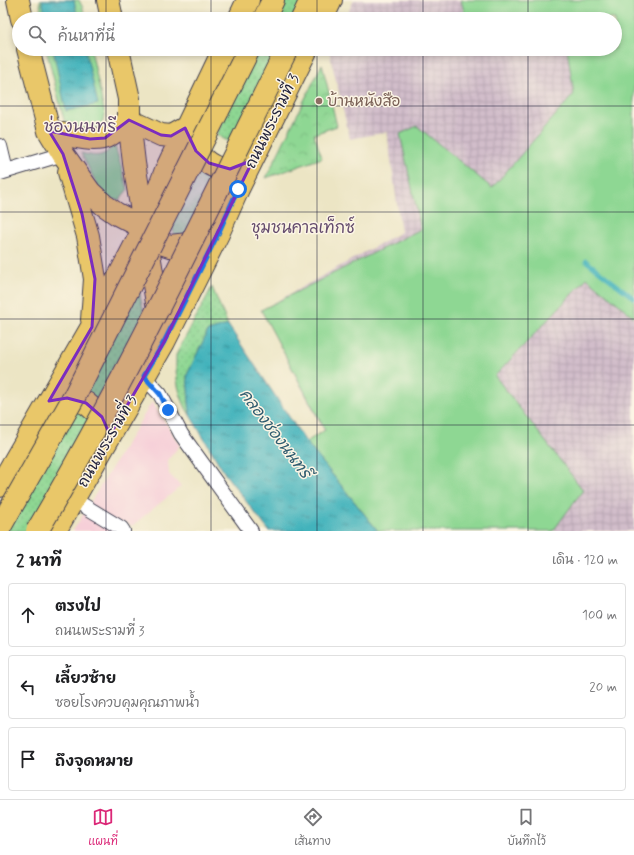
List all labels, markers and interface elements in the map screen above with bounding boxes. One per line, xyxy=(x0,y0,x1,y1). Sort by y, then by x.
search box xyxy=(12,12,622,56)
icon: search xyxy=(26,23,48,45)
text: ค้นหาที่นี่ xyxy=(58,27,115,47)
street label: ถนนพระรามที่ 3 xyxy=(237,68,305,172)
place label: บ้านหนังสือ xyxy=(327,91,400,112)
marker: บ้านหนังสือ xyxy=(314,96,324,106)
district label: ช่องนนทรี xyxy=(44,115,117,138)
route start xyxy=(229,180,247,198)
district label: ชุมชนคาลเท็กซ์ xyxy=(251,216,355,240)
water label: คลองช่องนนทรี xyxy=(234,384,318,486)
street label: ถนนพระรามที่ 3 xyxy=(69,389,142,491)
route end xyxy=(159,401,177,419)
text: 2 นาที xyxy=(16,550,62,572)
text: เดิน · 120 m xyxy=(552,552,618,569)
text: ตรงไป xyxy=(55,597,101,617)
icon: ahead xyxy=(17,604,39,626)
text: 100 m xyxy=(582,607,617,624)
text: ถนนพระรามที่ 3 xyxy=(55,623,144,640)
text: เลี้ยวซ้าย xyxy=(55,669,116,689)
icon: left xyxy=(17,676,39,698)
text: 20 m xyxy=(589,679,617,696)
text: ซอยโรงควบคุมคุณภาพน้ำ xyxy=(55,695,200,712)
icon: arrive xyxy=(17,748,39,770)
text: ถึงจุดหมาย xyxy=(55,752,133,772)
tab: แผนที่ xyxy=(88,806,118,849)
tab: เส้นทาง xyxy=(294,806,331,849)
tab: บันทึกไว้ xyxy=(507,806,546,849)

